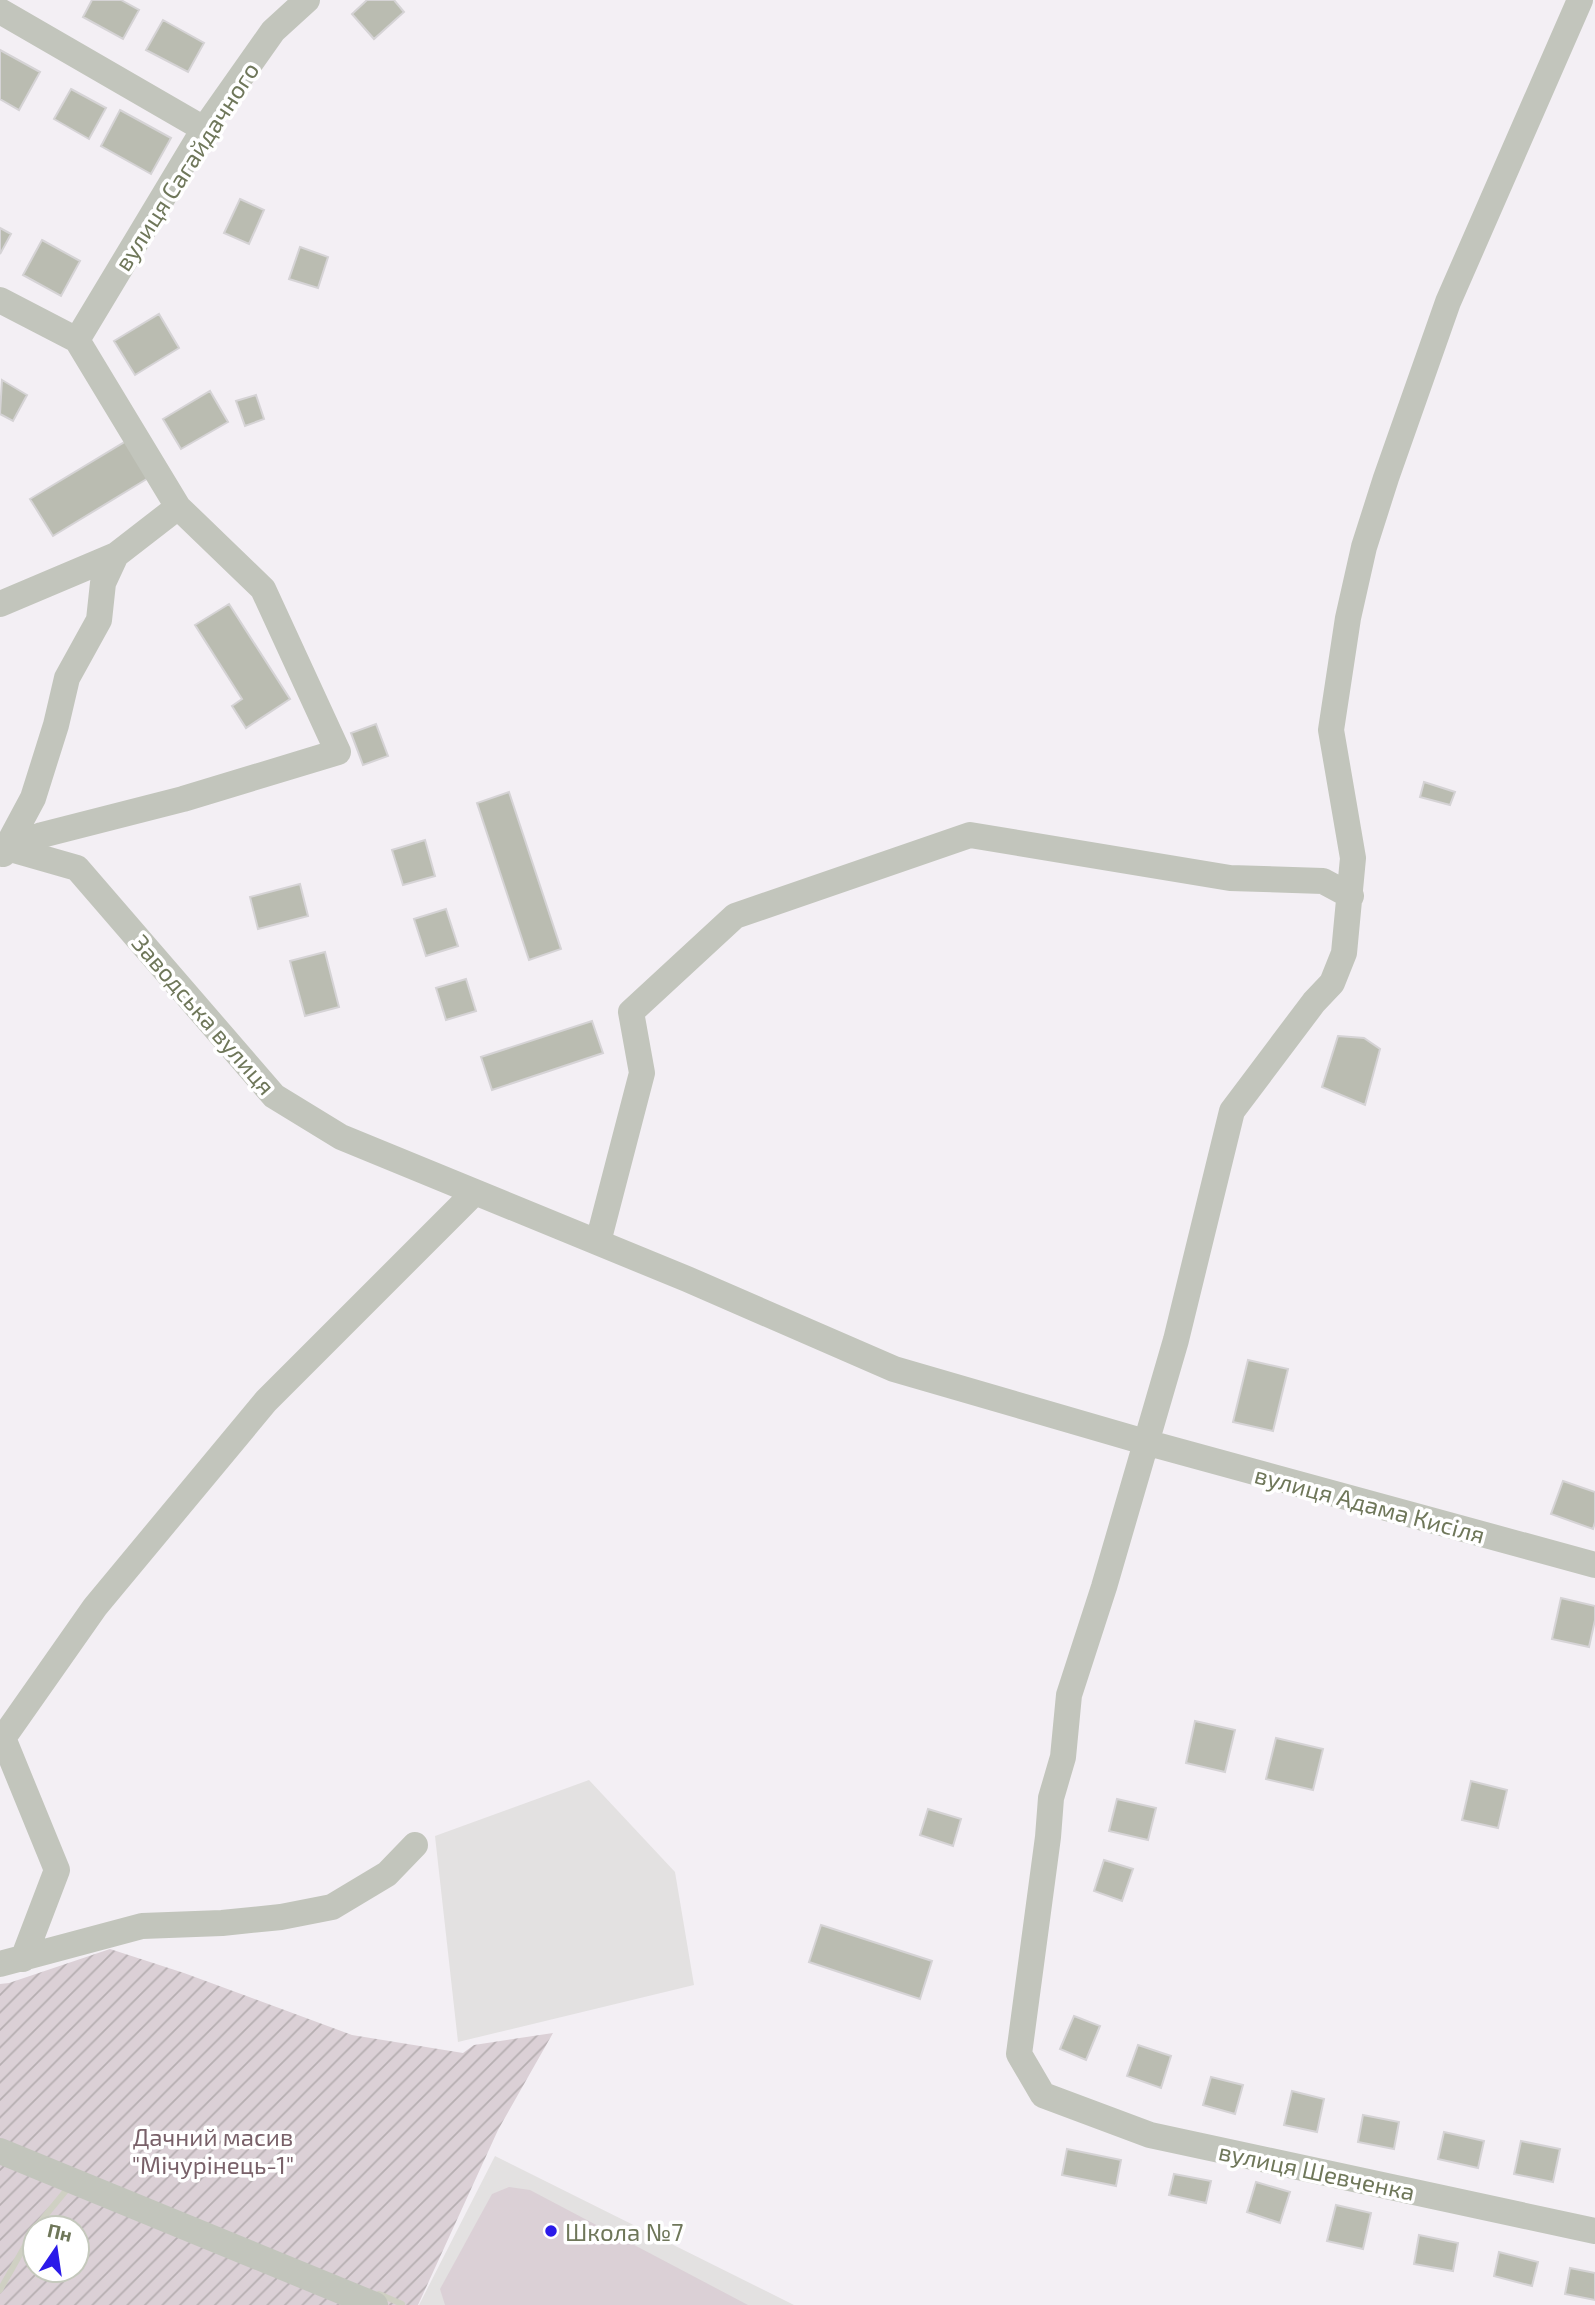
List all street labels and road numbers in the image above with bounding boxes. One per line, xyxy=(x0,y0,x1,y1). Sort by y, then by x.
street label: вулиця Сагайдачного xyxy=(108,56,265,276)
street label: Заводська вулиця xyxy=(126,928,281,1101)
street label: вулиця Адама Кисіля xyxy=(1252,1459,1488,1550)
street label: вулиця Шевченка xyxy=(1216,2136,1418,2207)

